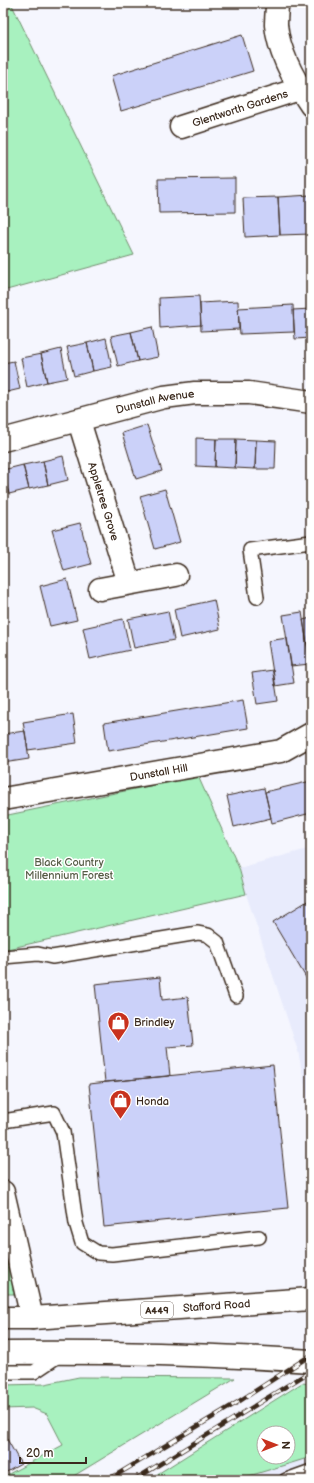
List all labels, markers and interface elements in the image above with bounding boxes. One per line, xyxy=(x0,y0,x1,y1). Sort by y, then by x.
street label: Glentworth Gardens xyxy=(191,87,290,130)
street label: Dunstall Avenue xyxy=(114,387,195,417)
street label: Appletree Grove xyxy=(85,461,122,543)
street label: Dunstall Hill xyxy=(129,761,189,784)
park label: Black Country Millennium Forest xyxy=(25,856,114,882)
shop icon: Brindley xyxy=(106,1009,132,1042)
place label: Brindley xyxy=(134,1016,174,1029)
shop icon: Honda xyxy=(108,1088,134,1121)
place label: Honda xyxy=(136,1095,169,1108)
street label: Stafford Road xyxy=(183,1297,251,1315)
road number: A449 xyxy=(141,1302,173,1318)
north arrow xyxy=(256,1425,296,1465)
scale bar xyxy=(20,1439,86,1465)
text: N xyxy=(279,1441,292,1449)
text: 20 m xyxy=(26,1446,53,1461)

